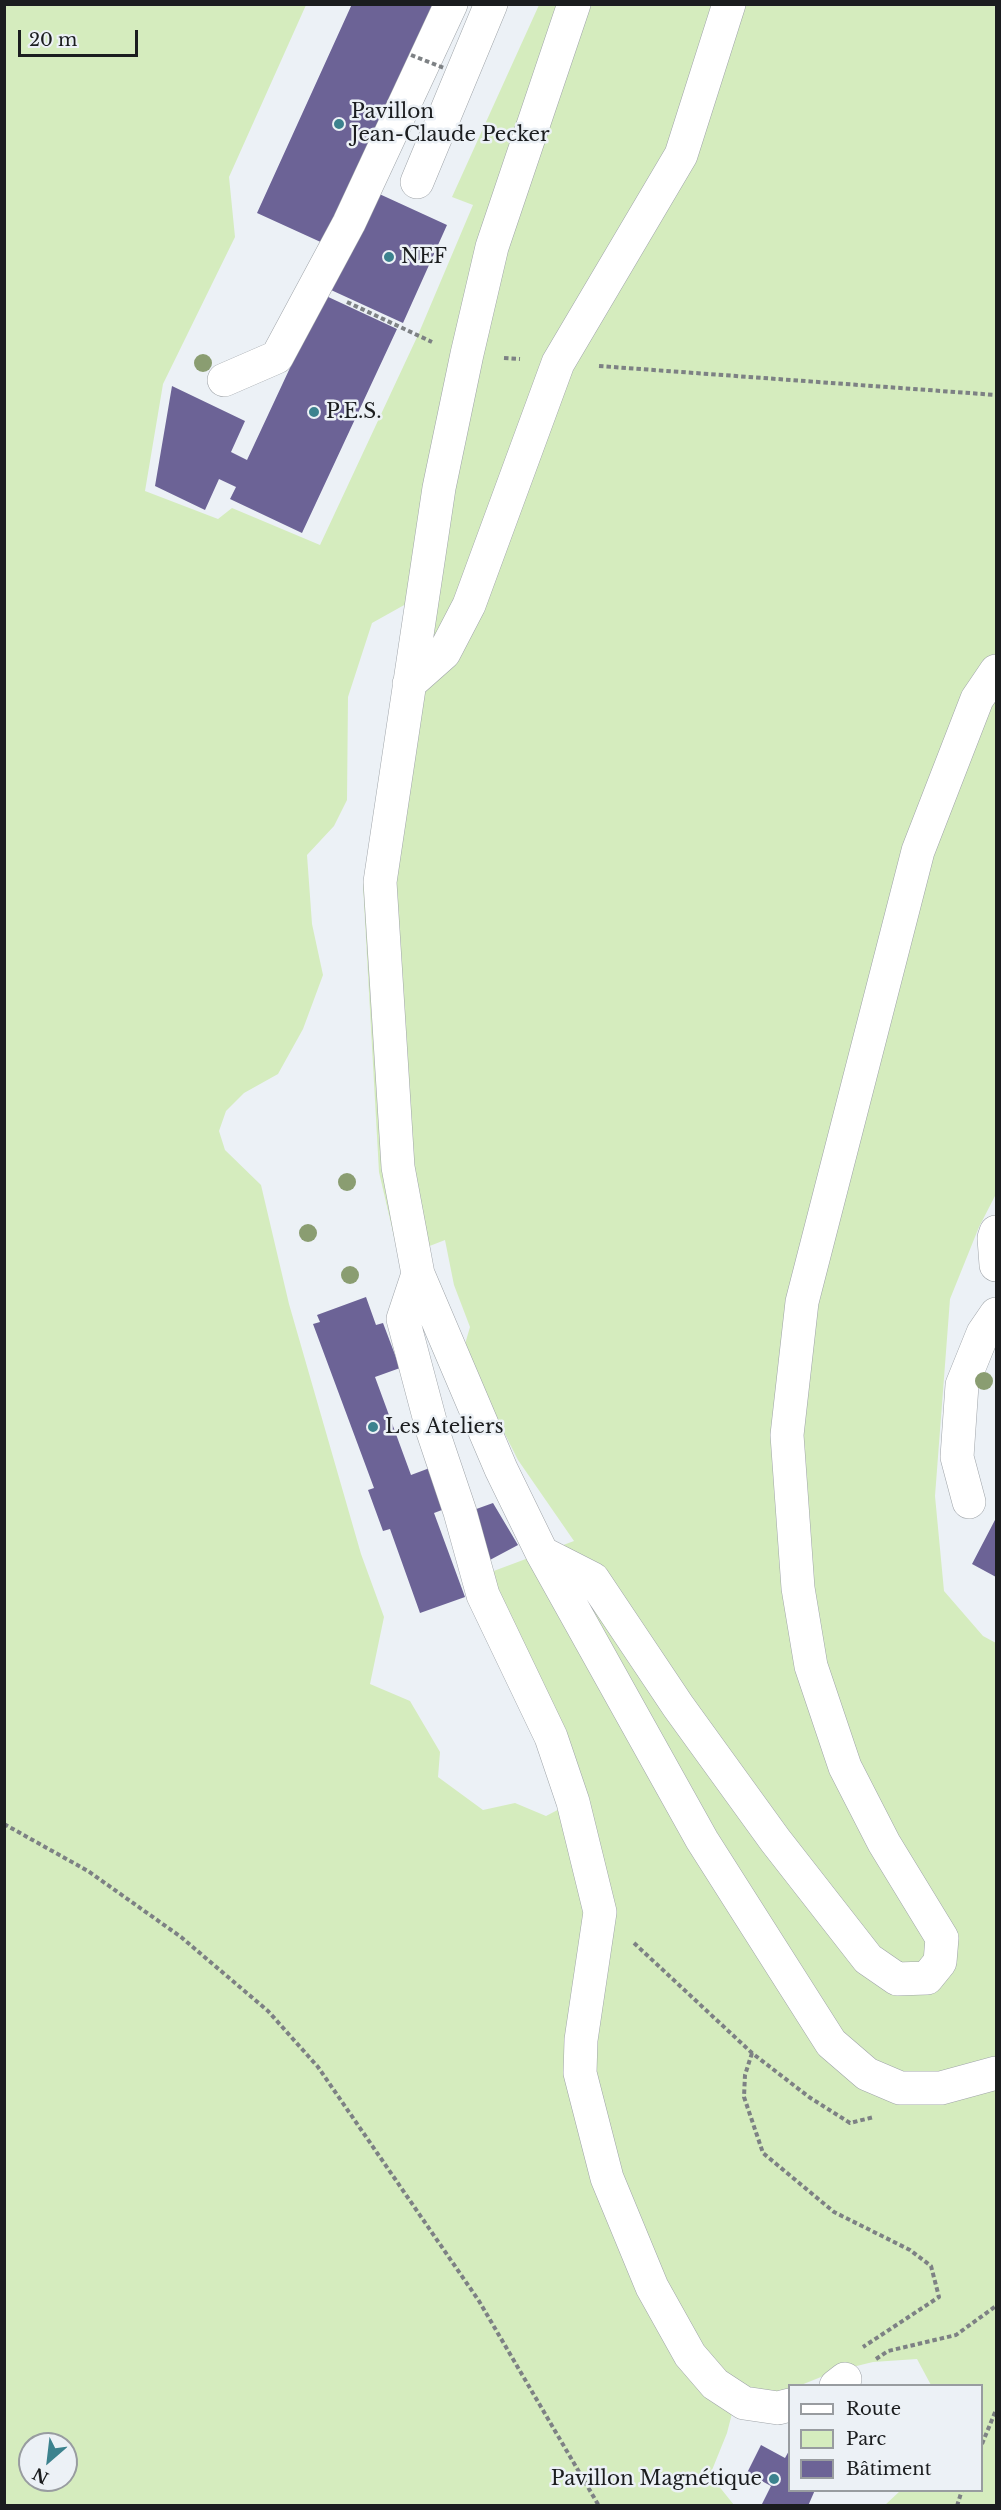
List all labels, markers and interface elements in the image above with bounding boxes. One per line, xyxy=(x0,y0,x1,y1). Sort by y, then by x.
scale bar xyxy=(21,18,141,56)
text: 20 m xyxy=(29,29,77,51)
place label: Pavillon Jean-Claude Pecker xyxy=(351,100,550,147)
marker: Pavillon Jean-Claude Pecker xyxy=(332,117,346,131)
place label: NEF xyxy=(401,245,447,269)
marker: NEF xyxy=(382,250,396,264)
place label: P.E.S. xyxy=(326,400,382,424)
marker: P.E.S. xyxy=(307,405,321,419)
place label: Les Ateliers xyxy=(385,1415,504,1439)
marker: Les Ateliers xyxy=(366,1420,380,1434)
legend xyxy=(788,2384,983,2492)
text: Route xyxy=(846,2398,901,2420)
text: Parc xyxy=(846,2428,886,2450)
north arrow xyxy=(18,2432,78,2492)
text: Bâtiment xyxy=(846,2458,932,2480)
text: N xyxy=(29,2464,52,2488)
place label: Pavillon Magnétique xyxy=(551,2467,762,2491)
marker: Pavillon Magnétique xyxy=(767,2472,781,2486)

